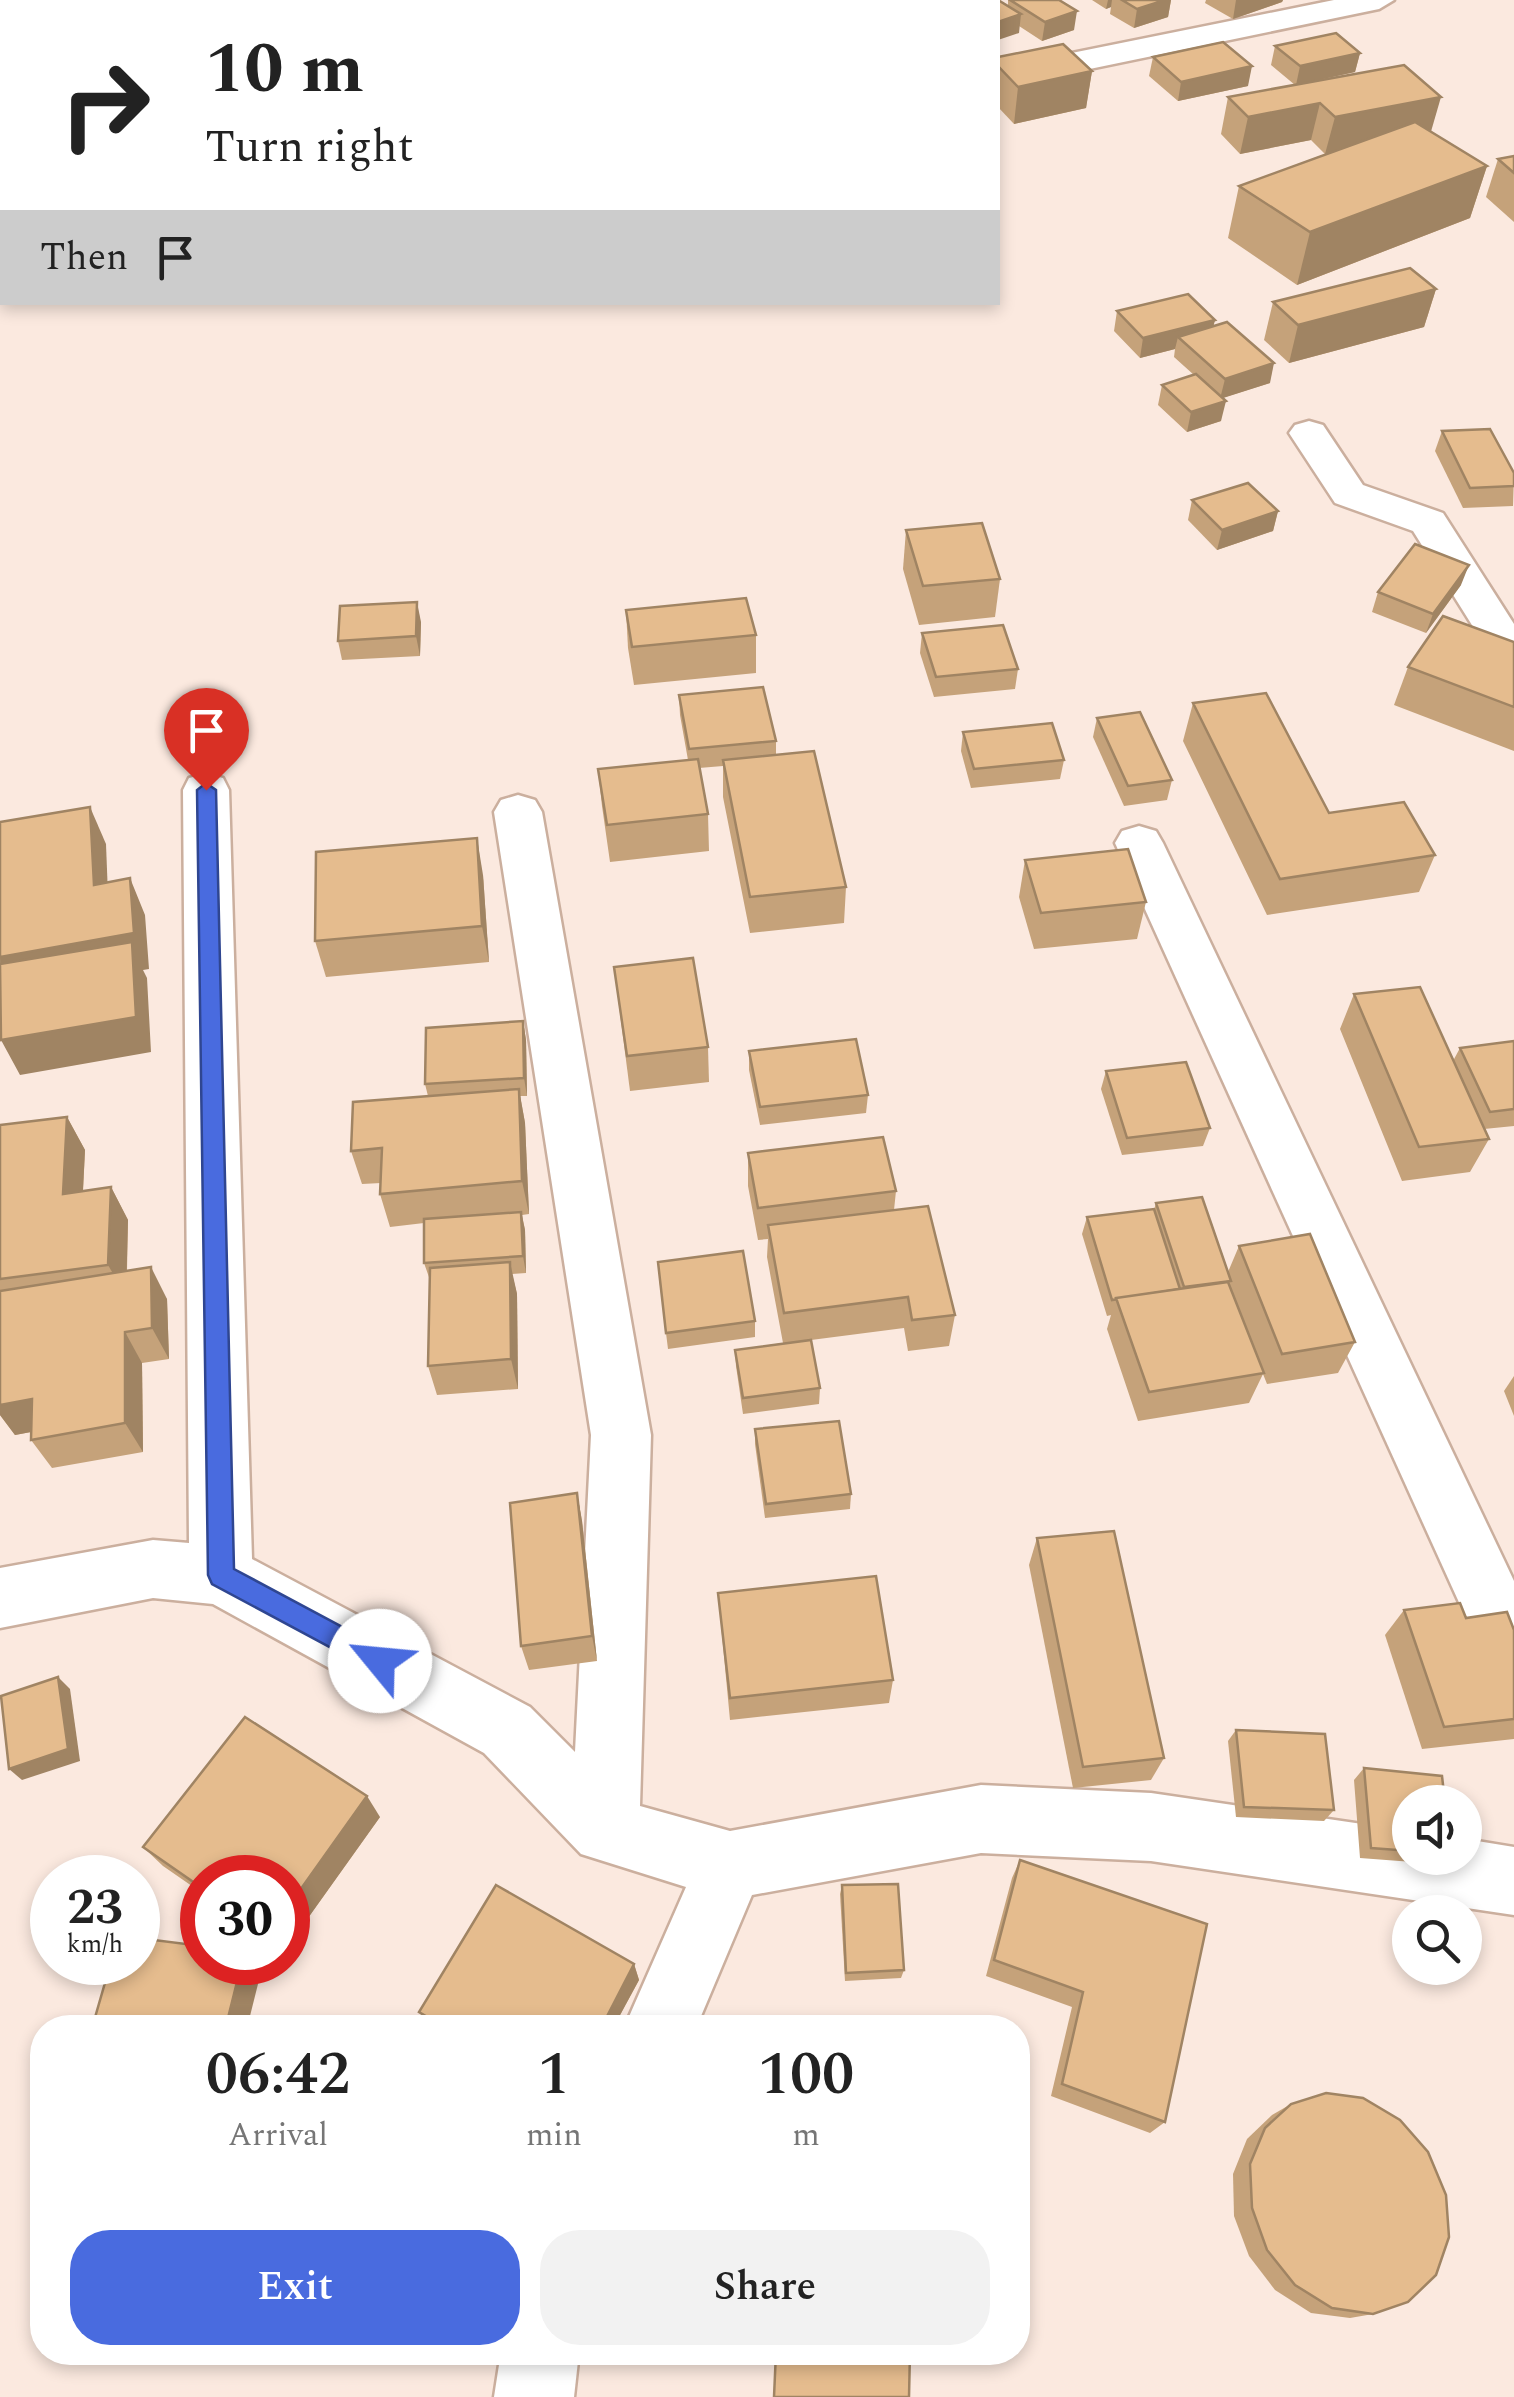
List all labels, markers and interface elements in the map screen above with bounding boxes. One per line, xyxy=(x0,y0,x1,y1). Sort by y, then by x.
text: 10 m xyxy=(205,17,364,123)
icon: right xyxy=(40,40,170,170)
text: Turn right xyxy=(205,113,414,182)
text: Then xyxy=(40,229,128,287)
icon: arrive xyxy=(148,230,203,285)
pin xyxy=(164,688,249,791)
icon: arrive xyxy=(179,703,234,758)
position arrow xyxy=(328,1609,432,1713)
map controls xyxy=(1392,1785,1482,1985)
button: sound xyxy=(1392,1785,1482,1875)
speed limit sign: 30 xyxy=(180,1855,310,1985)
text: 23 xyxy=(67,1870,123,1946)
button: search xyxy=(1392,1895,1482,1985)
text: km/h xyxy=(67,1926,123,1964)
text: 06:42 xyxy=(206,2029,350,2121)
text: 1 xyxy=(538,2029,570,2121)
text: 100 xyxy=(758,2029,854,2121)
text: Arrival xyxy=(228,2111,328,2160)
text: min xyxy=(526,2111,582,2160)
text: m xyxy=(792,2111,820,2160)
button: Exit xyxy=(70,2230,520,2345)
button: Share xyxy=(540,2230,990,2345)

